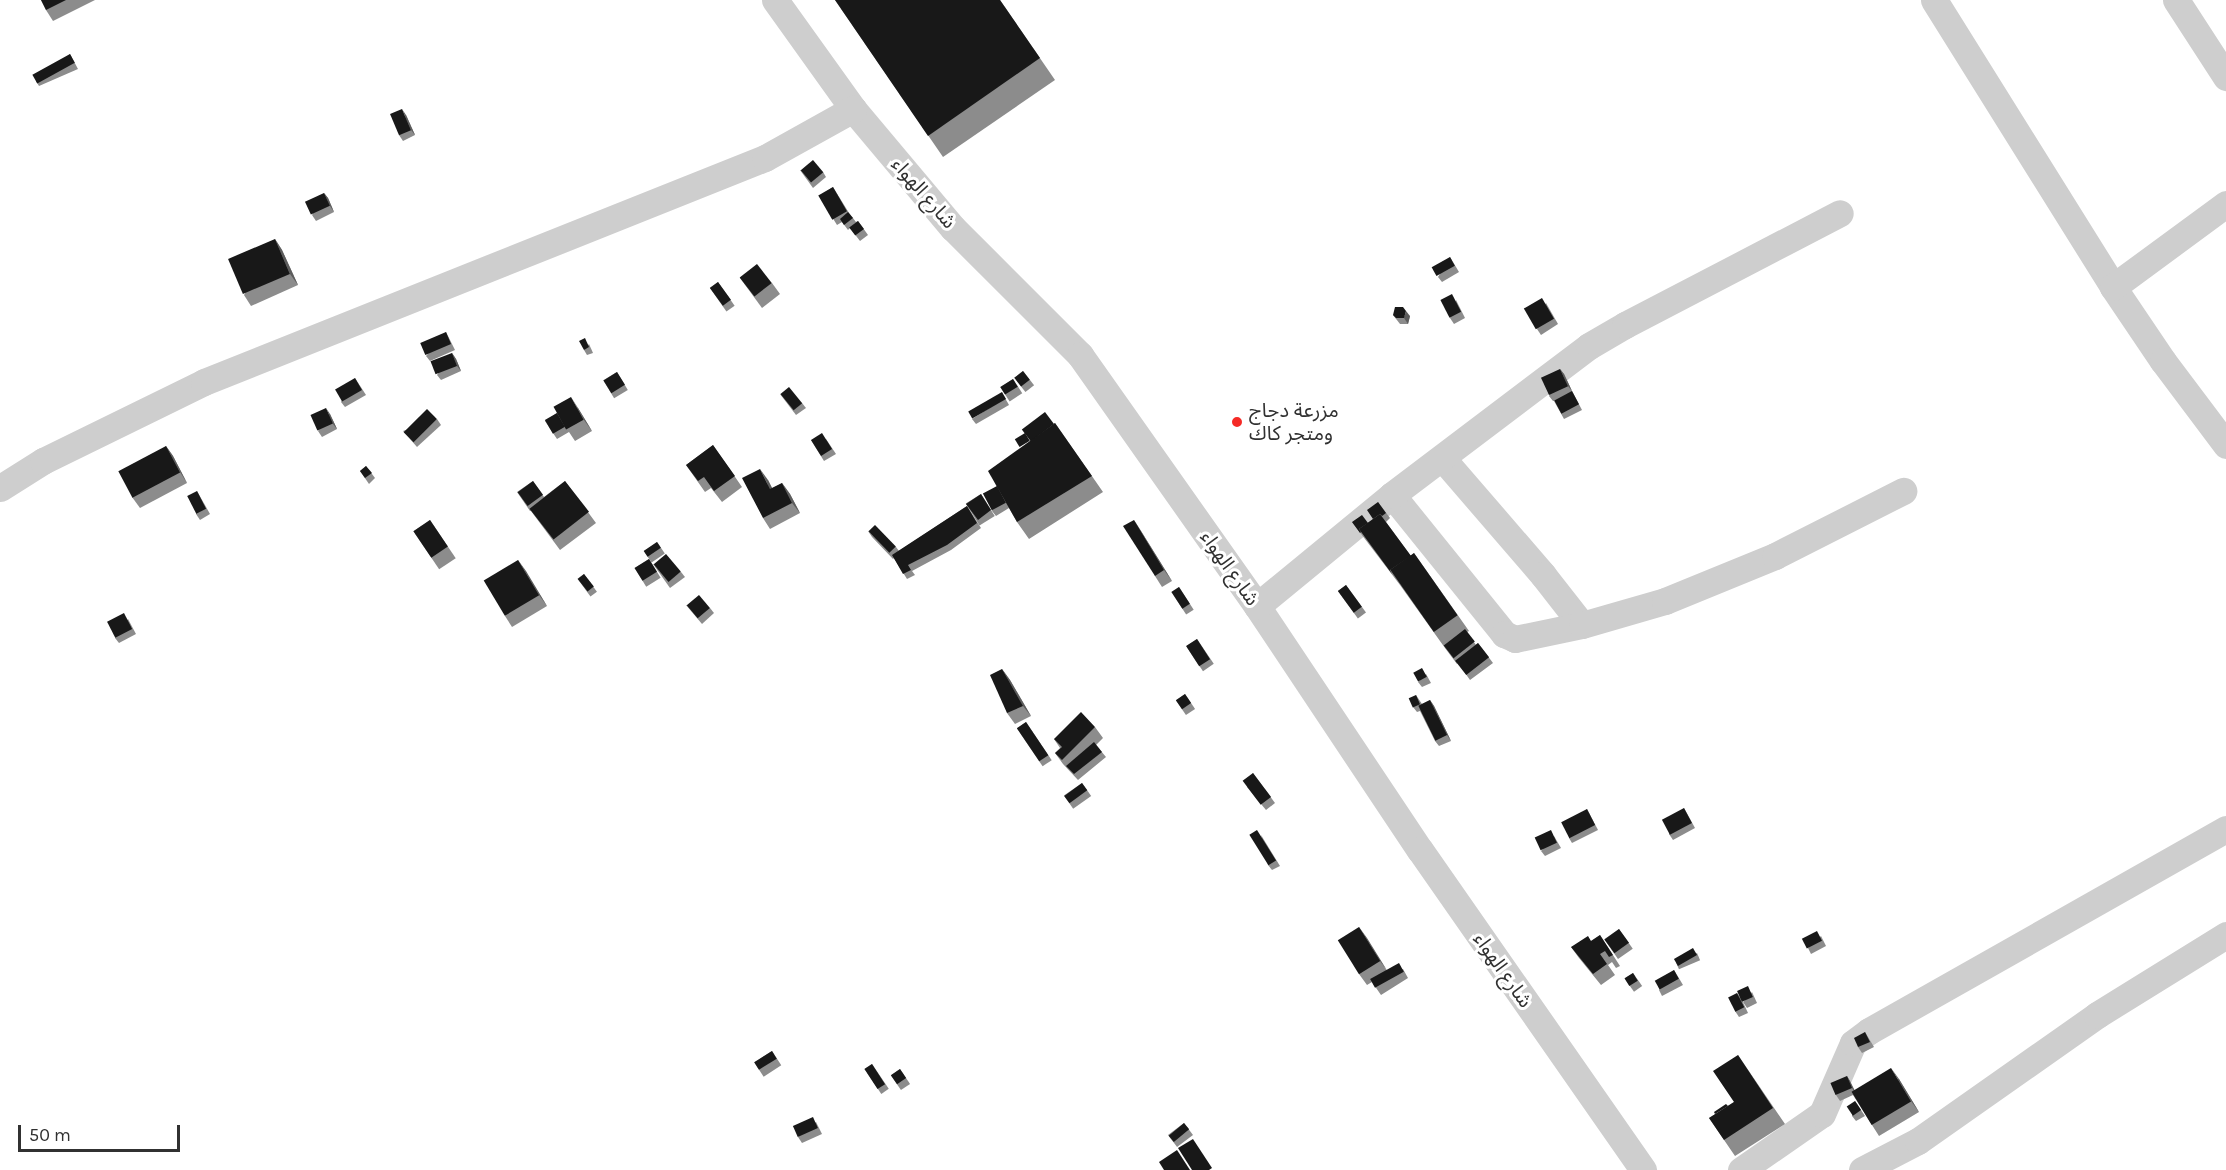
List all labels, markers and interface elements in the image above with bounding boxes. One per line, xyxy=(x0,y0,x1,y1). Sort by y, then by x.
street label: شارع الهواء xyxy=(887,153,961,233)
place label: مزرعة دجاج ومتجر كاك xyxy=(1249,398,1339,445)
marker: مزرعة دجاج ومتجر كاك xyxy=(1230,415,1244,429)
street label: شارع الهواء xyxy=(1195,526,1265,610)
street label: شارع الهواء xyxy=(1468,928,1538,1012)
scale bar xyxy=(21,1113,183,1151)
text: 50 m xyxy=(29,1124,71,1146)

